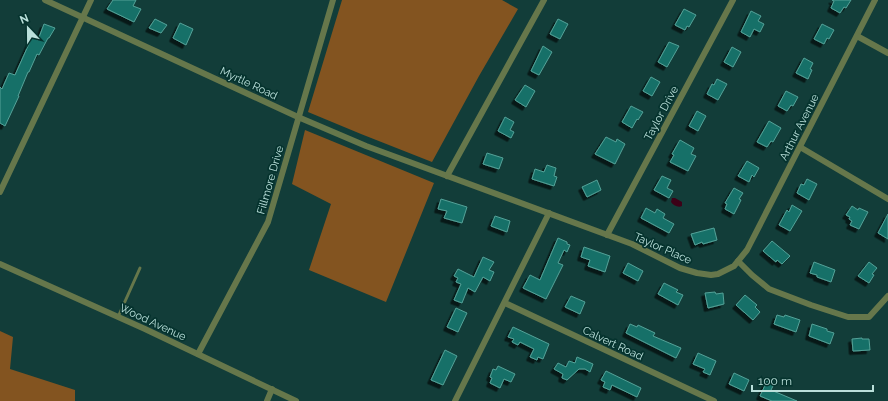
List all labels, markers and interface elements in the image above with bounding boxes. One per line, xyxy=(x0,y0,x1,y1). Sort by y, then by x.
north arrow xyxy=(8,8,48,48)
text: N xyxy=(18,12,31,27)
street label: Myrtle Road xyxy=(218,65,280,102)
street label: Taylor Drive xyxy=(642,83,681,143)
street label: Arthur Avenue xyxy=(777,91,822,163)
street label: Fillmore Drive xyxy=(254,144,287,216)
street label: Taylor Place xyxy=(632,230,694,267)
street label: Wood Avenue xyxy=(118,301,189,344)
street label: Calvert Road xyxy=(580,324,645,363)
scale bar xyxy=(752,367,873,393)
text: 100 m xyxy=(758,374,792,388)

